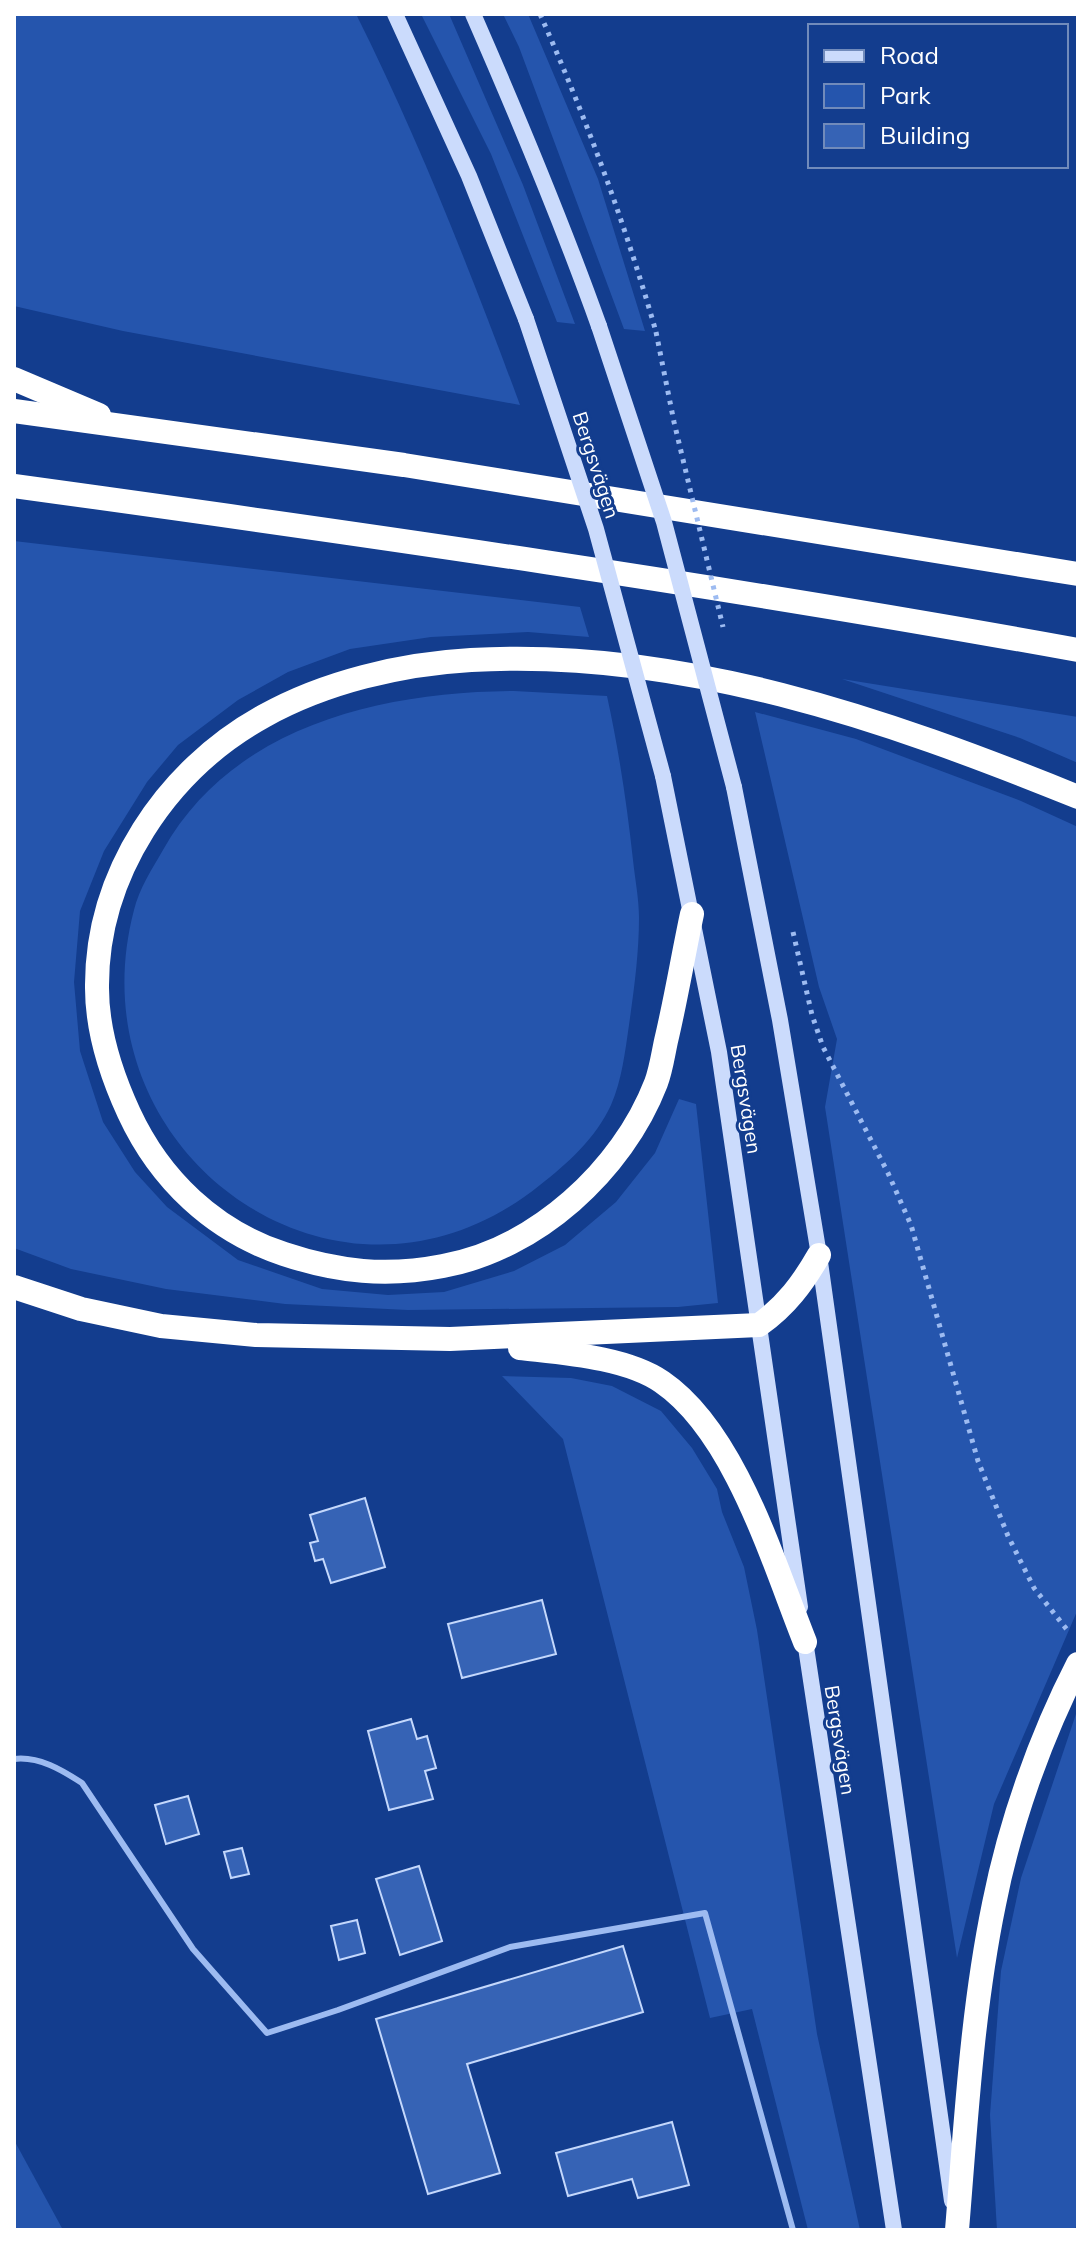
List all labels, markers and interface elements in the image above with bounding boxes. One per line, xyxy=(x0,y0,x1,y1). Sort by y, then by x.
legend xyxy=(808,24,1068,168)
text: Road xyxy=(880,40,939,70)
text: Park xyxy=(880,80,931,110)
text: Building xyxy=(880,120,970,150)
street label: Bergsvägen xyxy=(567,408,625,521)
street label: Bergsvägen xyxy=(725,1042,767,1156)
street label: Bergsvägen xyxy=(819,1683,861,1797)

